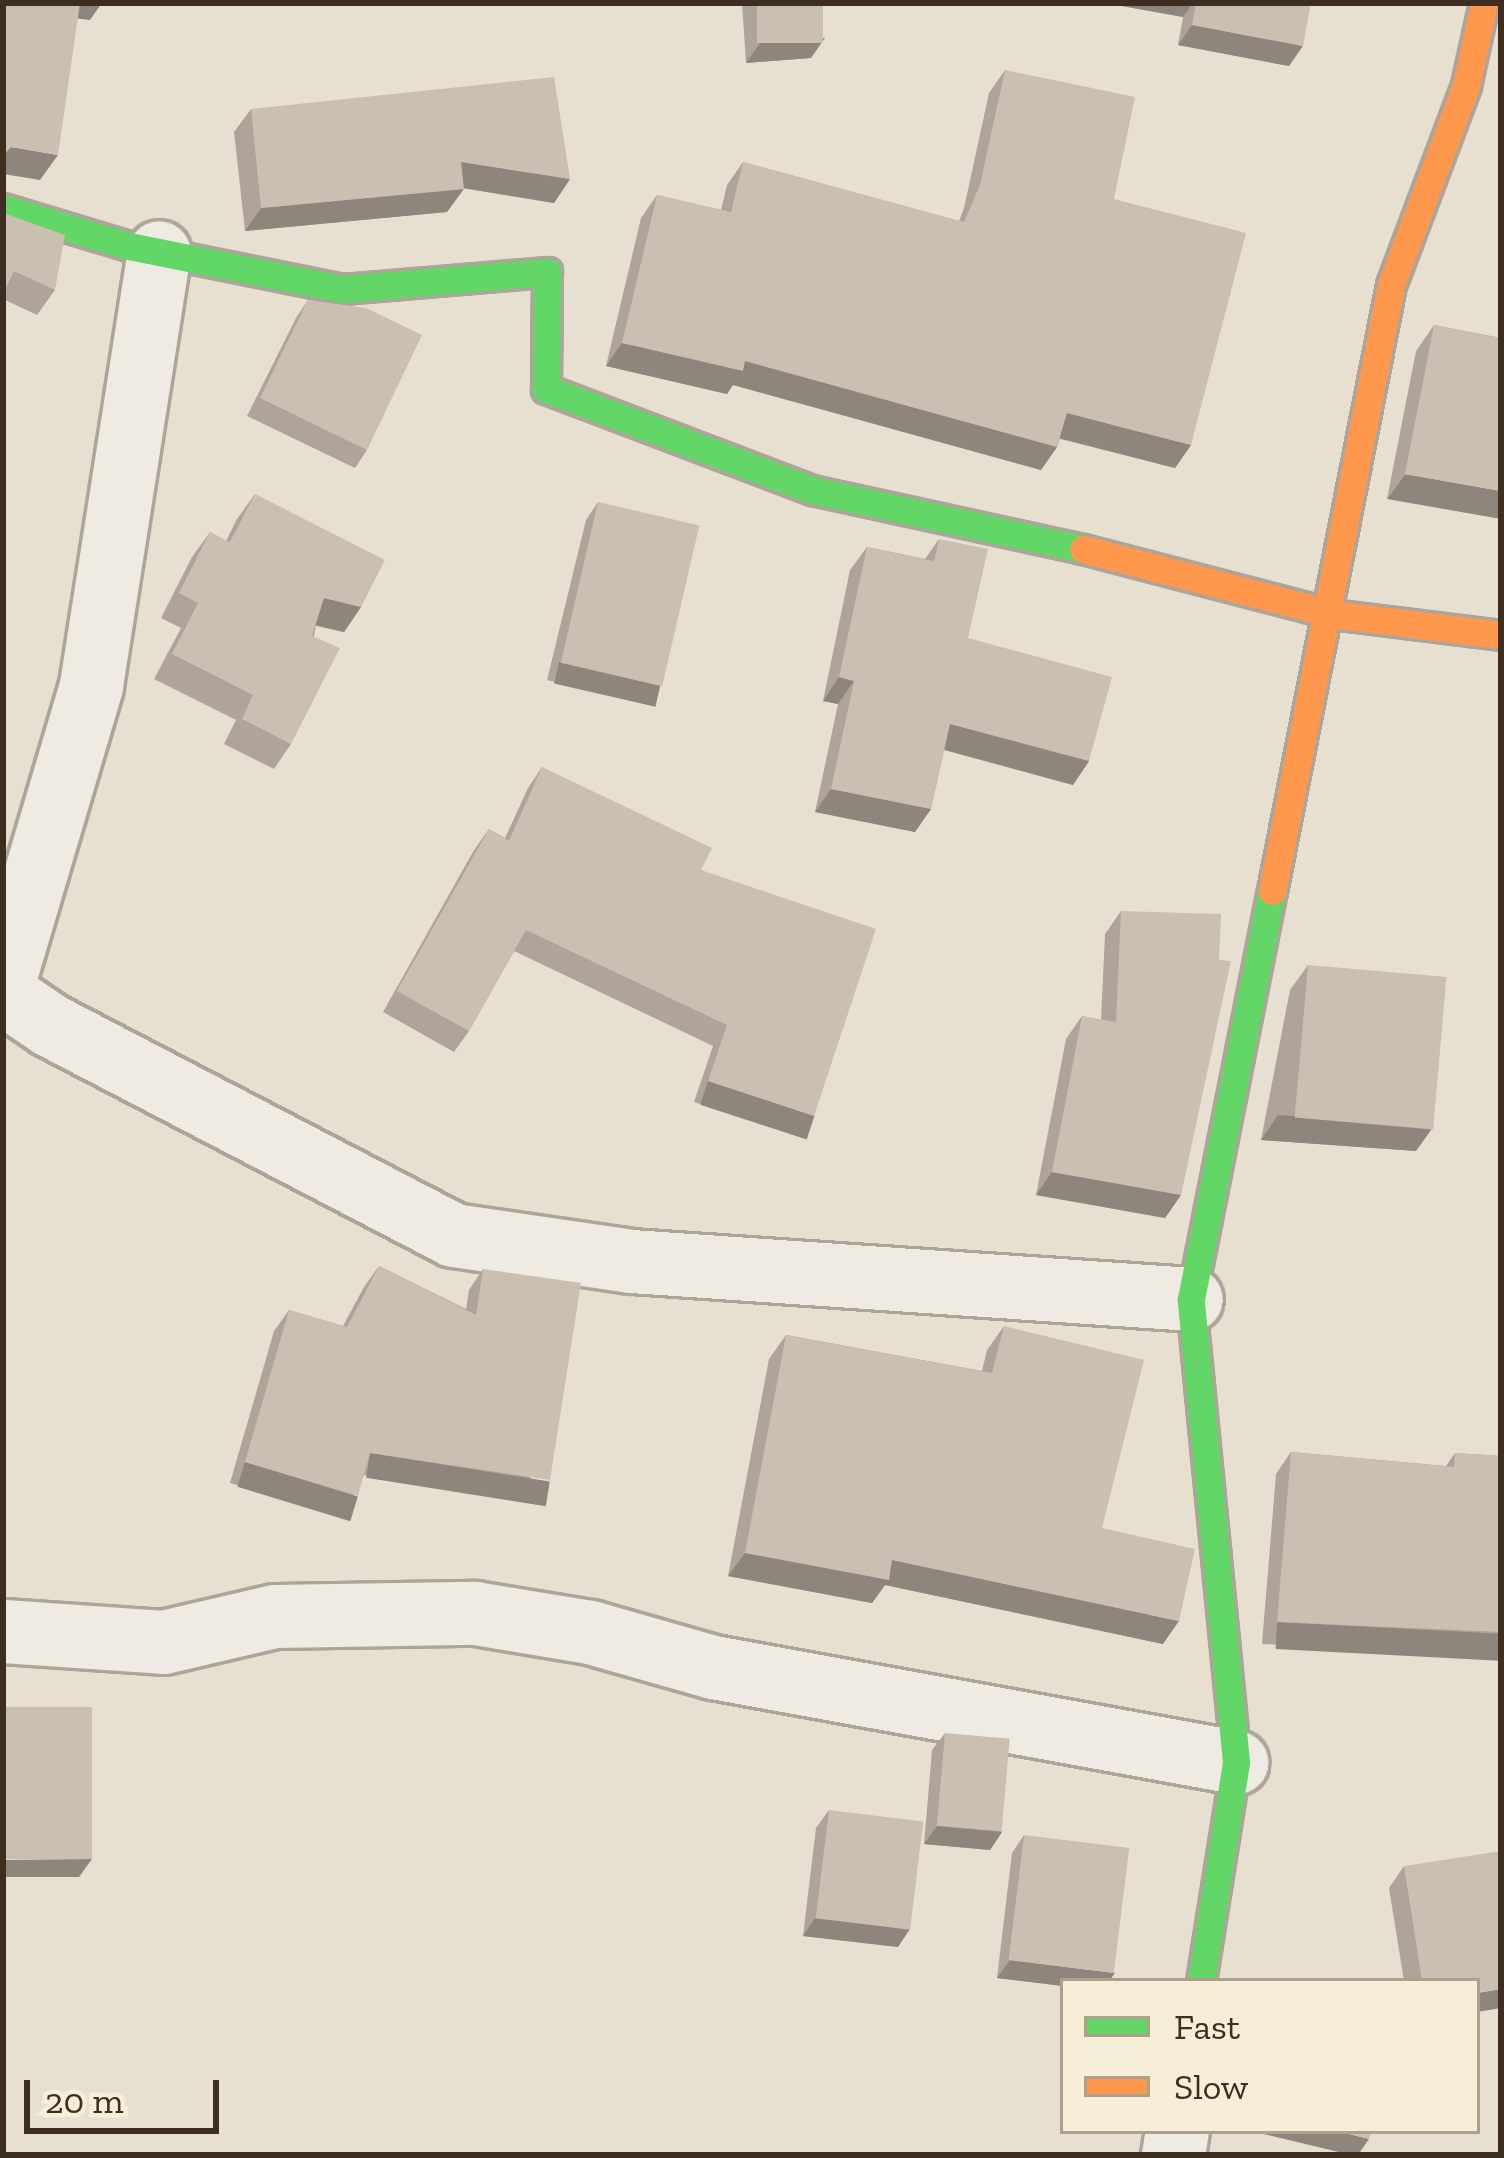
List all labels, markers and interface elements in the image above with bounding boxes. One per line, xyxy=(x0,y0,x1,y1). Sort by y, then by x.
legend xyxy=(1060,1978,1480,2134)
text: Fast xyxy=(1174,2005,1240,2048)
scale bar xyxy=(30,2056,225,2130)
text: Slow xyxy=(1174,2065,1248,2108)
text: 20 m xyxy=(45,2079,124,2122)

